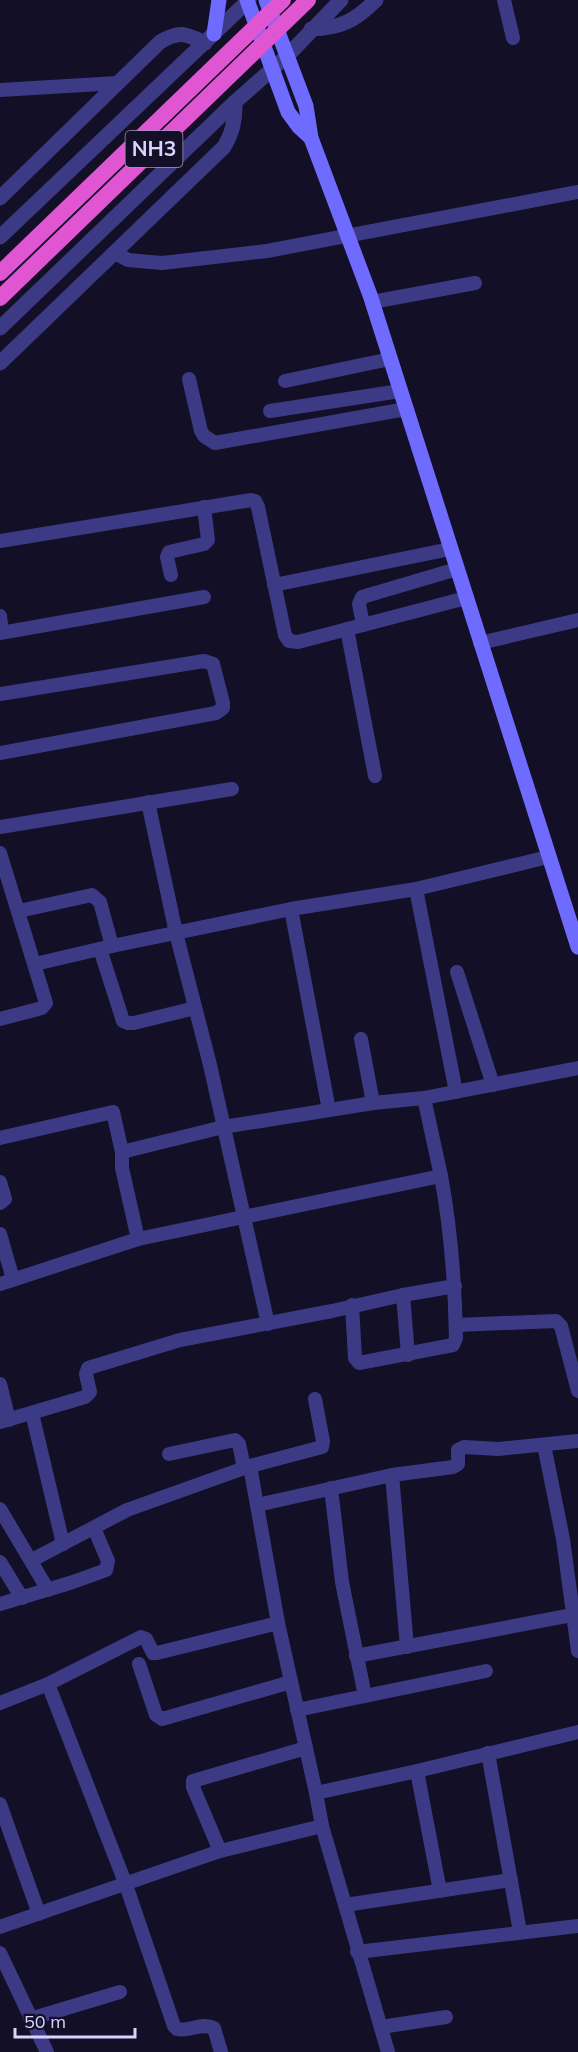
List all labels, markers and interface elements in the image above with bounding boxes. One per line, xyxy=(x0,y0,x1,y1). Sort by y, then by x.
road number: NH3 xyxy=(126,131,182,167)
scale bar xyxy=(15,2001,135,2039)
text: 50 m xyxy=(24,2010,66,2033)

